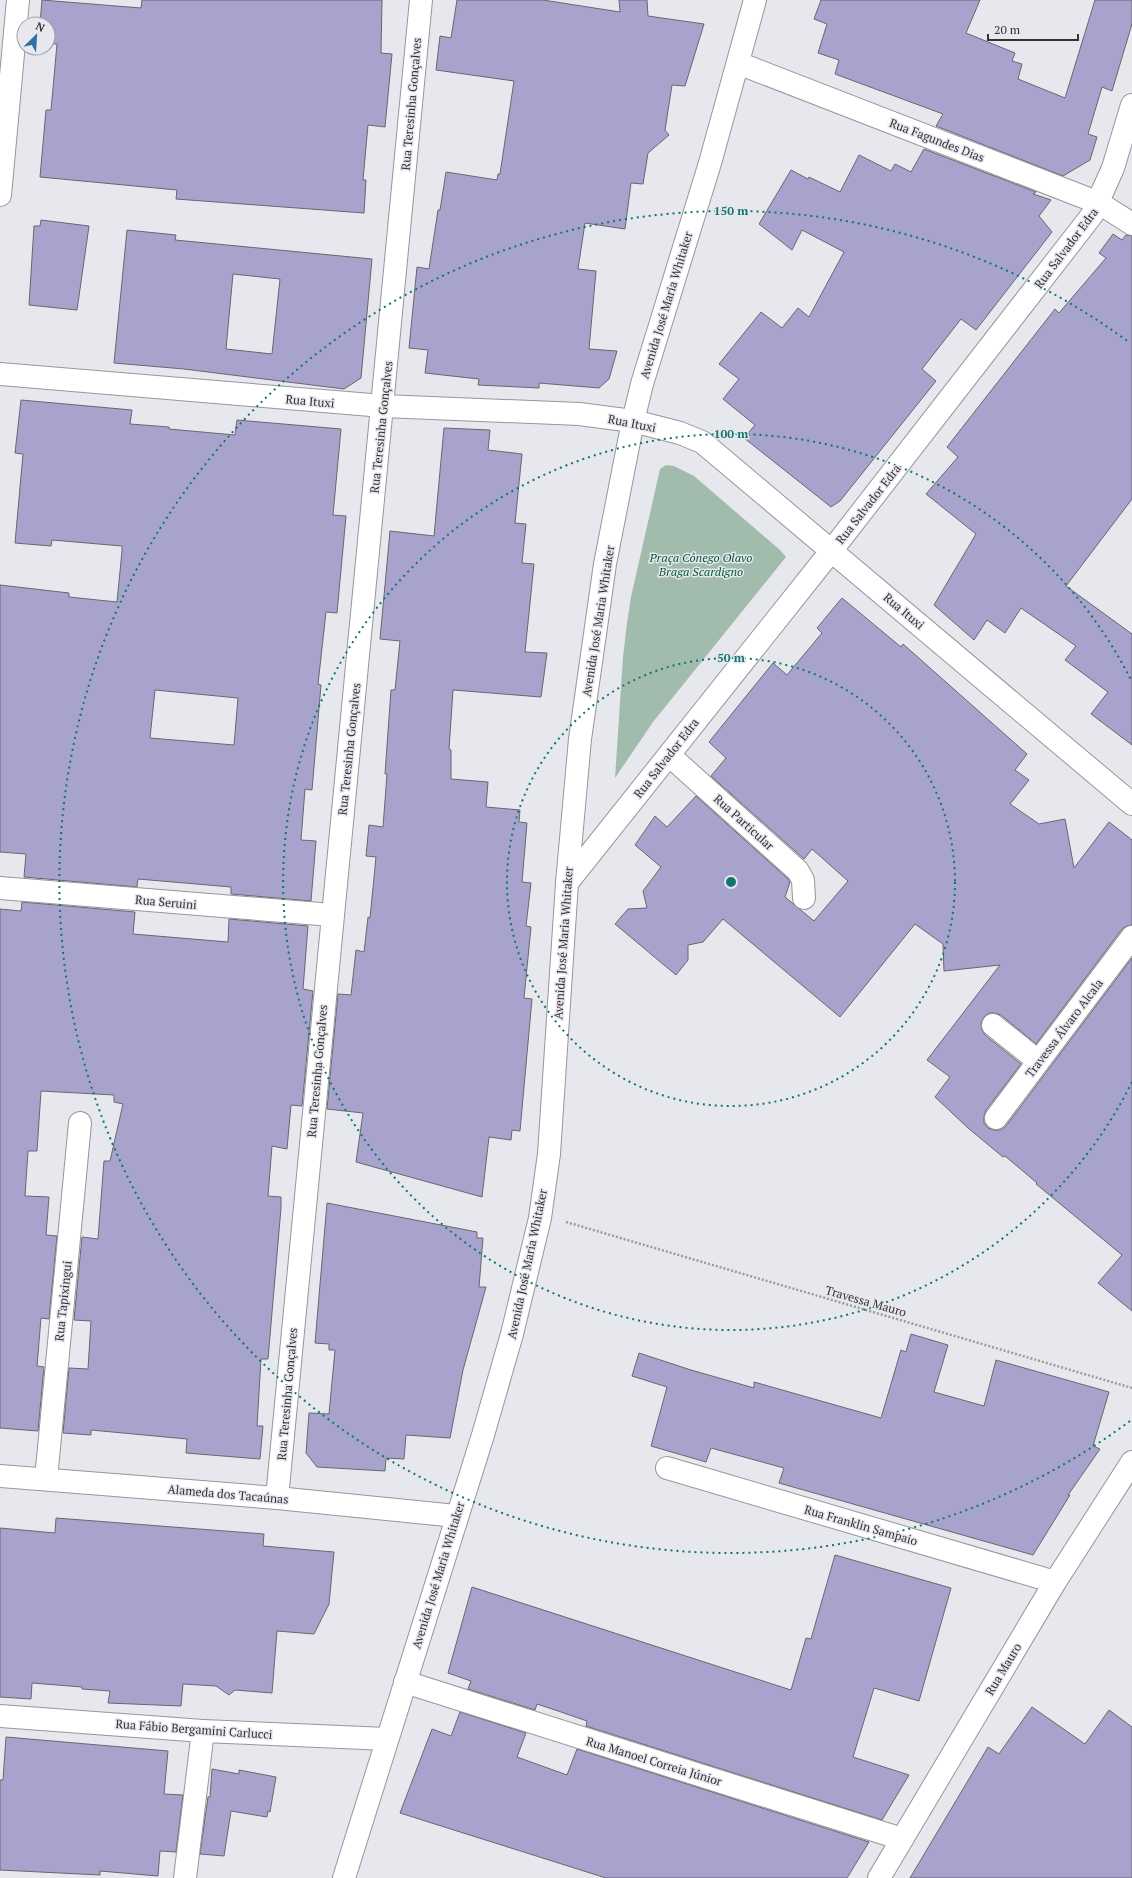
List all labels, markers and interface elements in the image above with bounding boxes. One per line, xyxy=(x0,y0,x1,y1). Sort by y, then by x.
north arrow xyxy=(16,16,56,56)
scale bar xyxy=(988,16,1078,42)
text: N xyxy=(33,19,48,35)
text: 20 m xyxy=(994,22,1021,37)
street label: Rua Teresinha Gonçalves xyxy=(398,37,424,171)
street label: Rua Fagundes Dias xyxy=(887,115,987,165)
text: 150 m xyxy=(714,203,748,218)
street label: Rua Salvador Edra xyxy=(1031,205,1101,291)
street label: Avenida José Maria Whitaker xyxy=(636,229,696,380)
street label: Rua Teresinha Gonçalves xyxy=(367,360,395,494)
street label: Rua Ituxi xyxy=(285,391,335,411)
street label: Rua Ituxi xyxy=(607,411,658,435)
text: 100 m xyxy=(714,426,748,441)
street label: Rua Salvador Edra xyxy=(832,461,904,547)
street label: Avenida José Maria Whitaker xyxy=(579,544,617,698)
park label: Praça Cônego Olavo Braga Scardigno xyxy=(649,550,752,579)
street label: Rua Ituxi xyxy=(880,590,928,633)
text: 50 m xyxy=(717,650,745,665)
street label: Rua Teresinha Gonçalves xyxy=(335,682,363,816)
street label: Rua Salvador Edra xyxy=(630,715,702,801)
street label: Rua Particular xyxy=(711,791,778,853)
street label: Avenida José Maria Whitaker xyxy=(550,866,576,1020)
centre of rings xyxy=(724,875,738,889)
street label: Rua Seruini xyxy=(135,892,198,912)
street label: Travessa Álvaro Alcala xyxy=(1022,976,1106,1080)
street label: Rua Teresinha Gonçalves xyxy=(304,1004,330,1138)
street label: Avenida José Maria Whitaker xyxy=(504,1187,550,1340)
street label: Rua Tapixingui xyxy=(51,1260,75,1342)
street label: Travessa Mauro xyxy=(824,1282,909,1320)
street label: Rua Teresinha Gonçalves xyxy=(274,1327,300,1461)
street label: Alameda dos Tacaúnas xyxy=(167,1481,289,1507)
street label: Avenida José Maria Whitaker xyxy=(408,1499,468,1650)
street label: Rua Franklin Sampaio xyxy=(803,1502,920,1548)
street label: Rua Mauro xyxy=(982,1640,1025,1698)
street label: Rua Fábio Bergamini Carlucci xyxy=(115,1716,273,1742)
street label: Rua Manoel Correia Júnior xyxy=(584,1733,724,1789)

